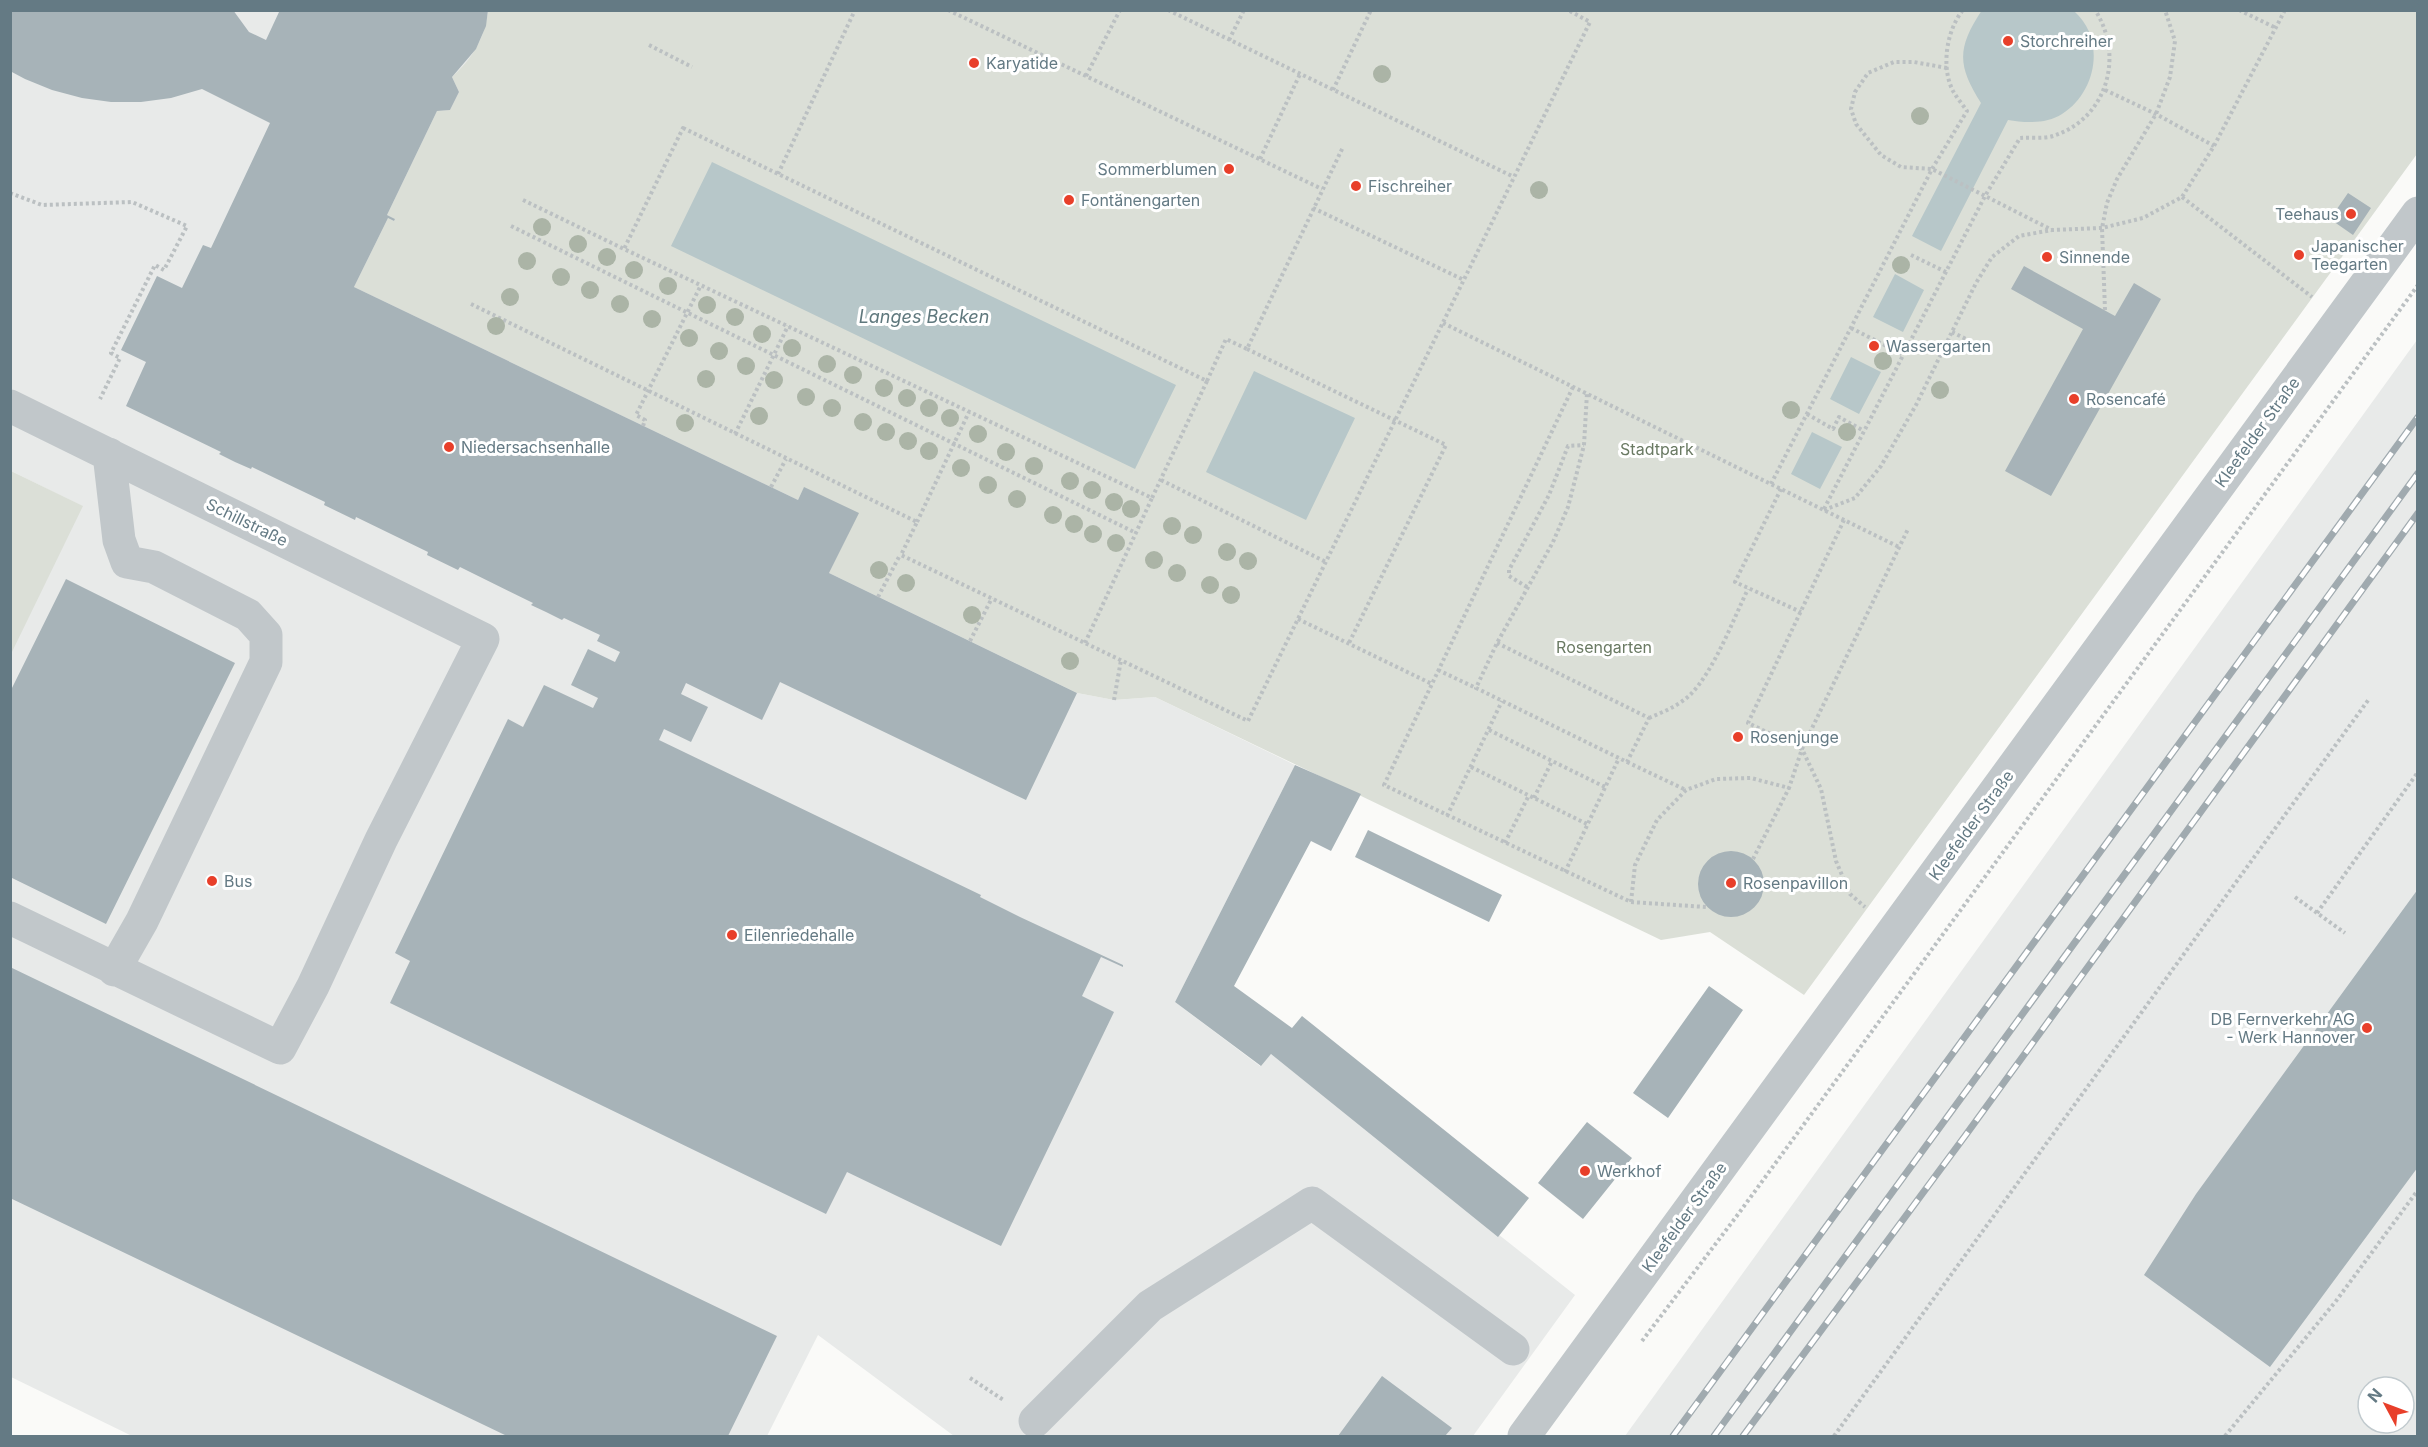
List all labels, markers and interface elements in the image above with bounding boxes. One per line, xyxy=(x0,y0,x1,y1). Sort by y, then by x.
place label: Storchreiher xyxy=(2020,31,2113,51)
marker: Storchreiher xyxy=(2001,34,2015,48)
place label: Karyatide xyxy=(986,53,1058,73)
marker: Karyatide xyxy=(967,56,981,70)
place label: Sommerblumen xyxy=(1098,159,1217,179)
marker: Sommerblumen xyxy=(1222,162,1236,176)
place label: Fischreiher xyxy=(1368,176,1452,196)
marker: Fischreiher xyxy=(1349,179,1363,193)
place label: Fontänengarten xyxy=(1081,190,1200,210)
marker: Fontänengarten xyxy=(1062,193,1076,207)
place label: Teehaus xyxy=(2275,204,2339,224)
marker: Teehaus xyxy=(2344,207,2358,221)
place label: Japanischer Teegarten xyxy=(2311,236,2404,274)
place label: Sinnende xyxy=(2059,247,2130,267)
marker: Japanischer Teegarten xyxy=(2292,248,2306,262)
marker: Sinnende xyxy=(2040,250,2054,264)
water label: Langes Becken xyxy=(859,306,989,327)
place label: Wassergarten xyxy=(1886,336,1991,356)
marker: Wassergarten xyxy=(1867,339,1881,353)
street label: Kleefelder Straße xyxy=(2210,373,2304,491)
place label: Rosencafé xyxy=(2086,389,2166,409)
marker: Rosencafé xyxy=(2067,392,2081,406)
place label: Niedersachsenhalle xyxy=(461,437,610,457)
park label: Stadtpark xyxy=(1620,439,1694,459)
marker: Niedersachsenhalle xyxy=(442,440,456,454)
street label: Schillstraße xyxy=(203,494,291,550)
park label: Rosengarten xyxy=(1556,637,1652,657)
place label: Rosenjunge xyxy=(1750,727,1839,747)
marker: Rosenjunge xyxy=(1731,730,1745,744)
street label: Kleefelder Straße xyxy=(1924,766,2018,884)
place label: Bus xyxy=(224,871,252,891)
place label: Rosenpavillon xyxy=(1743,873,1848,893)
marker: Bus xyxy=(205,874,219,888)
marker: Rosenpavillon xyxy=(1724,876,1738,890)
place label: Eilenriedehalle xyxy=(744,925,854,945)
marker: Eilenriedehalle xyxy=(725,928,739,942)
place label: DB Fernverkehr AG - Werk Hannover xyxy=(2210,1009,2355,1047)
marker: DB Fernverkehr AG - Werk Hannover xyxy=(2360,1021,2374,1035)
street label: Kleefelder Straße xyxy=(1637,1158,1731,1276)
place label: Werkhof xyxy=(1597,1161,1661,1181)
marker: Werkhof xyxy=(1578,1164,1592,1178)
north arrow xyxy=(2356,1375,2416,1435)
text: N xyxy=(2363,1384,2386,1406)

